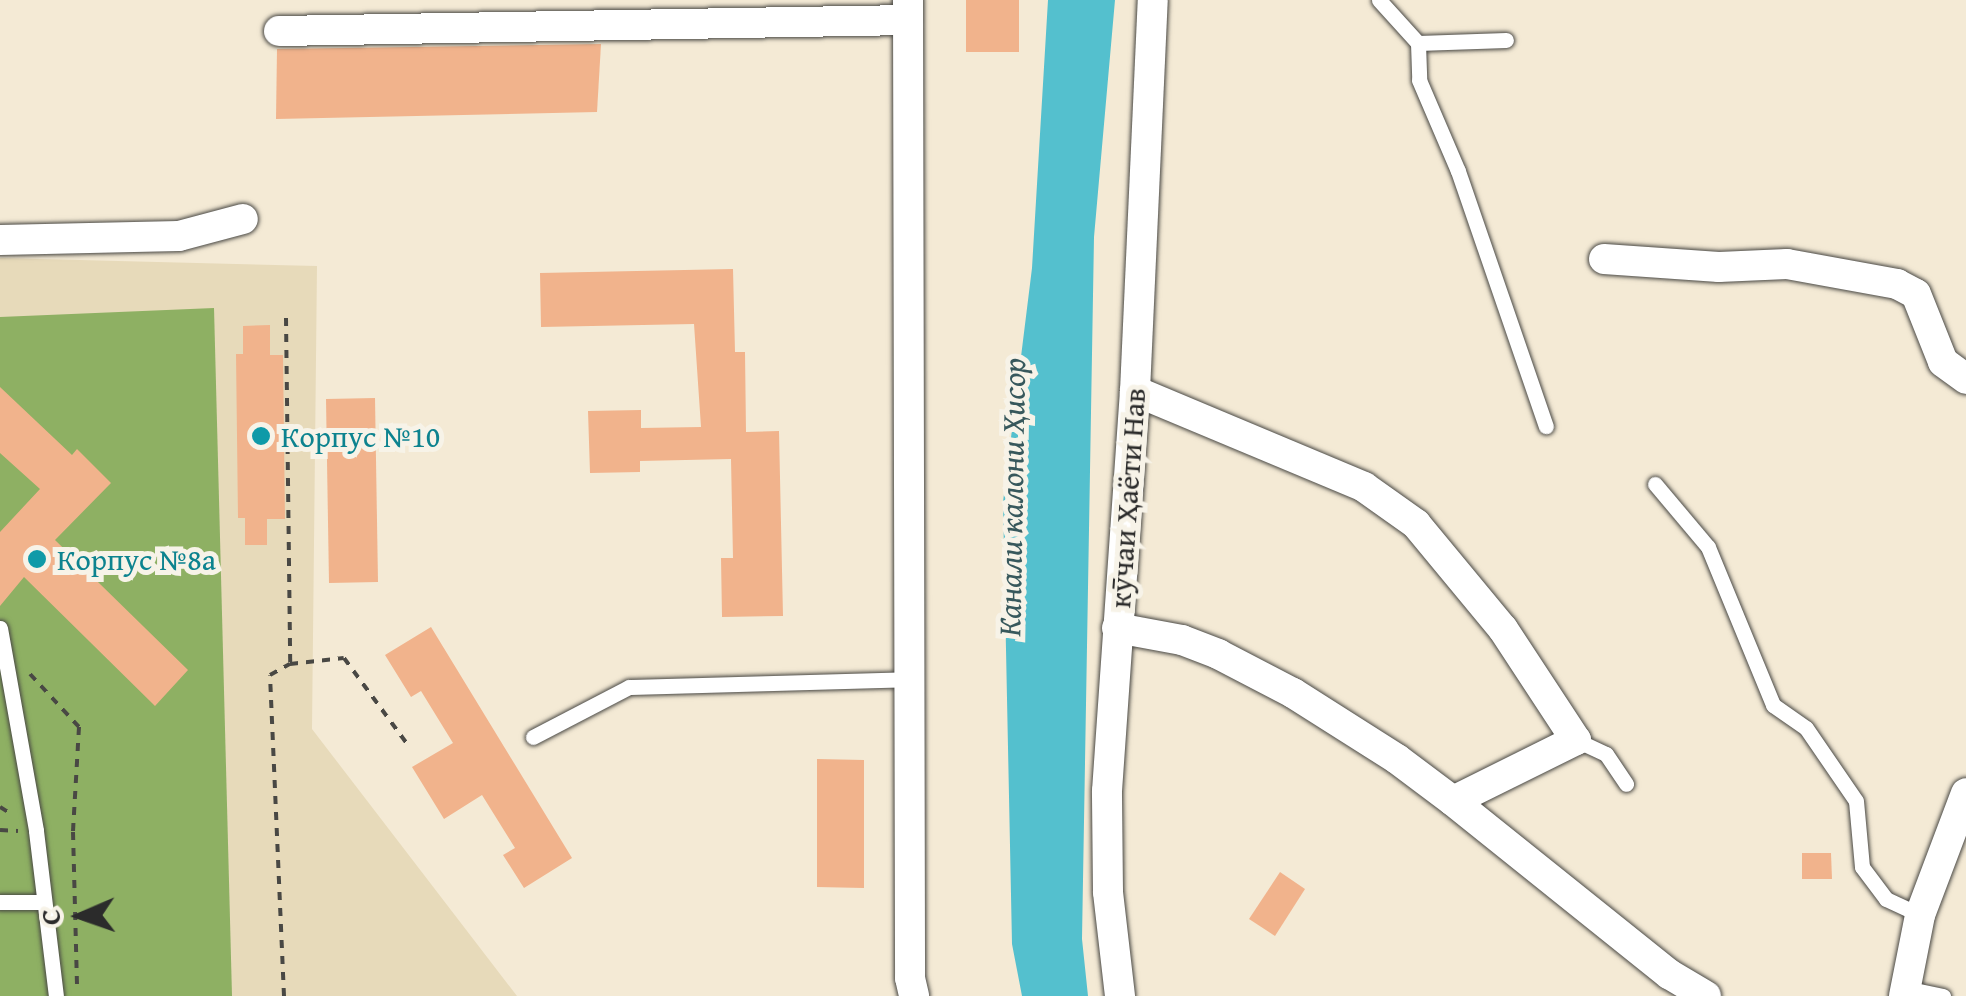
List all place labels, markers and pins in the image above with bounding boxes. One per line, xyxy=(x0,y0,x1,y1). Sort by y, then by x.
place label: Корпус №10 xyxy=(281,418,440,454)
marker: Корпус №10 xyxy=(250,425,272,447)
place label: Корпус №8а xyxy=(57,541,216,577)
marker: Корпус №8а xyxy=(26,548,48,570)

